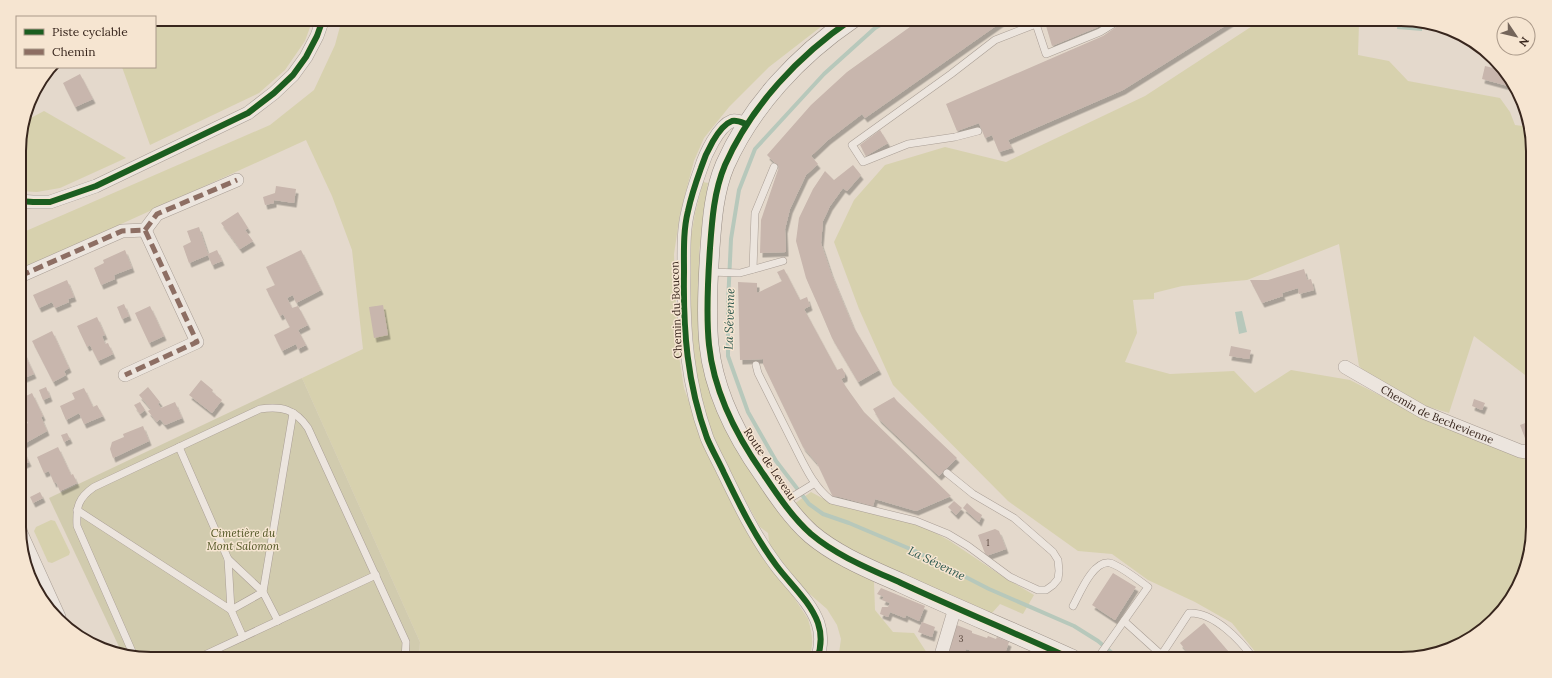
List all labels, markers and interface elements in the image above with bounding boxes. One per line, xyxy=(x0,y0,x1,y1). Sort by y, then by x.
legend xyxy=(16,16,156,68)
north arrow xyxy=(1496,16,1536,56)
text: Piste cyclable xyxy=(52,24,128,39)
text: N xyxy=(1516,34,1532,50)
text: Chemin xyxy=(52,44,95,59)
street label: Chemin du Boucon xyxy=(667,261,685,359)
water label: La Sévenne xyxy=(720,288,738,350)
street label: Chemin de Bechevienne xyxy=(1378,382,1496,447)
street label: Route de Leveau xyxy=(741,425,800,503)
park label: Cimetière du Mont Salomon xyxy=(207,526,280,553)
house number: 1 xyxy=(986,537,990,548)
water label: La Sévenne xyxy=(906,543,968,583)
house number: 3 xyxy=(958,633,964,644)

